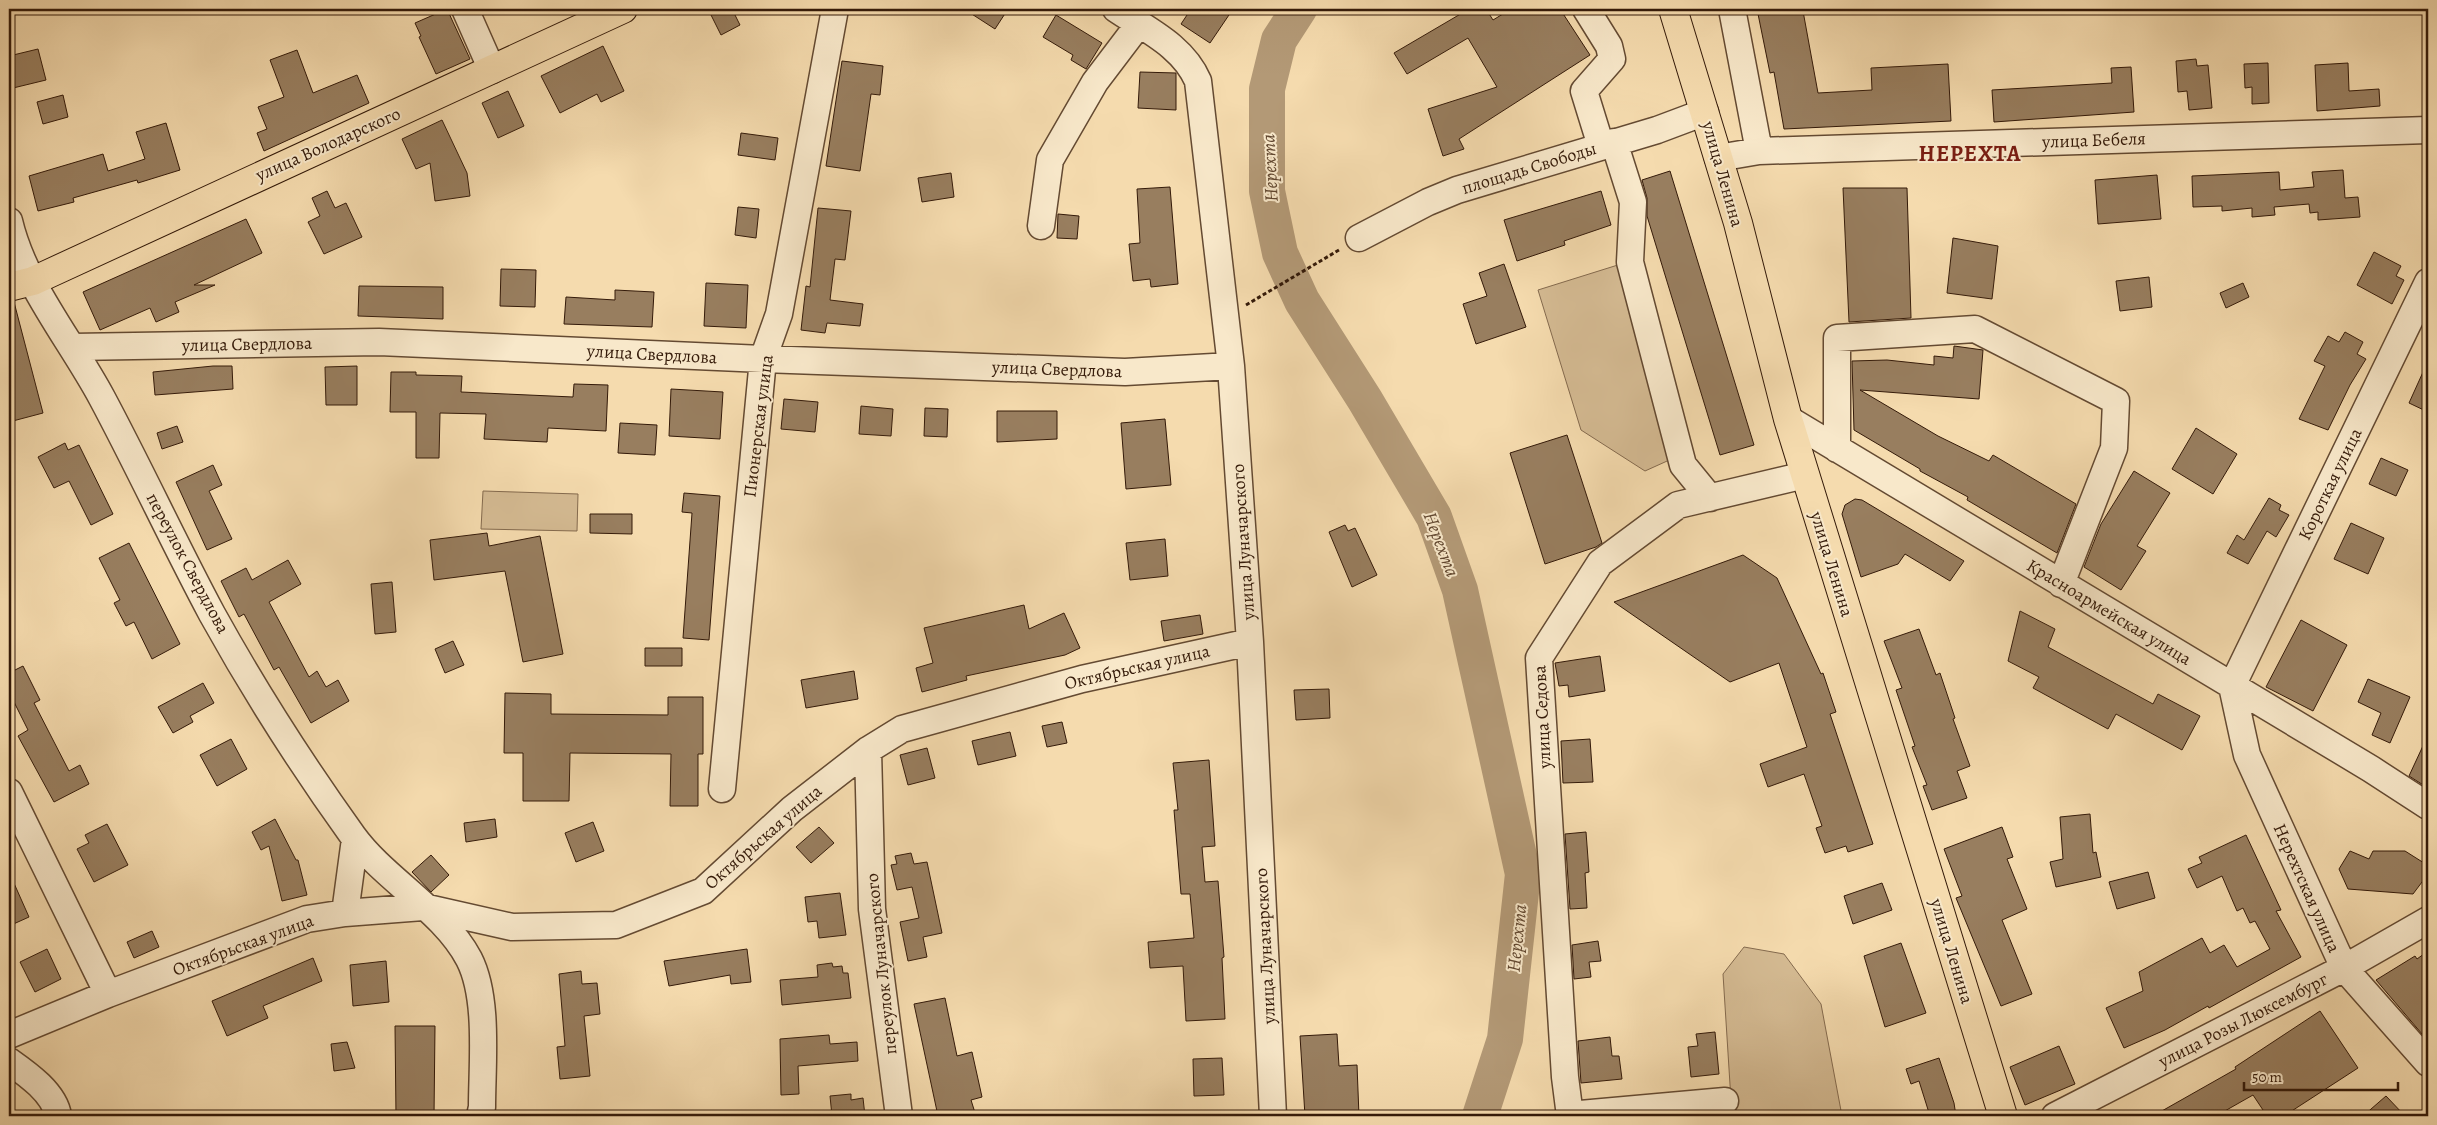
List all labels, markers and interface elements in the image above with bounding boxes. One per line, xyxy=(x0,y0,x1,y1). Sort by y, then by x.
street label: улица Володарского xyxy=(251,101,404,187)
street label: улица Ленина xyxy=(1696,117,1750,230)
street label: улица Бебеля xyxy=(2041,126,2146,154)
water label: Нерехта xyxy=(1255,133,1285,203)
street label: площадь Свободы xyxy=(1459,136,1599,200)
district label: НЕРЕХТА xyxy=(1919,139,2021,169)
street label: улица Свердлова xyxy=(181,331,313,357)
street label: улица Свердлова xyxy=(585,339,718,369)
street label: Пионерская улица xyxy=(737,353,779,499)
street label: улица Свердлова xyxy=(990,355,1123,383)
street label: Короткая улица xyxy=(2292,423,2368,544)
street label: улица Луначарского xyxy=(1226,463,1260,622)
street label: переулок Свердлова xyxy=(141,488,236,638)
street label: улица Ленина xyxy=(1804,507,1860,620)
water label: Нерехта xyxy=(1417,508,1465,581)
street label: Красноармейская улица xyxy=(2022,553,2196,671)
street label: Октябрьская улица xyxy=(1062,638,1213,695)
street label: улица Седова xyxy=(1527,664,1557,770)
street label: Октябрьская улица xyxy=(699,779,827,895)
street label: Нерехтская улица xyxy=(2268,820,2346,957)
street label: улица Луначарского xyxy=(1249,867,1281,1026)
street label: переулок Луначарского xyxy=(860,872,902,1056)
street label: улица Ленина xyxy=(1924,894,1980,1007)
water label: Нерехта xyxy=(1501,903,1533,973)
street label: Октябрьская улица xyxy=(169,908,318,982)
street label: улица Розы Люксембург xyxy=(2153,967,2332,1074)
scale bar xyxy=(2244,1060,2398,1092)
text: 50 m xyxy=(2252,1067,2282,1087)

